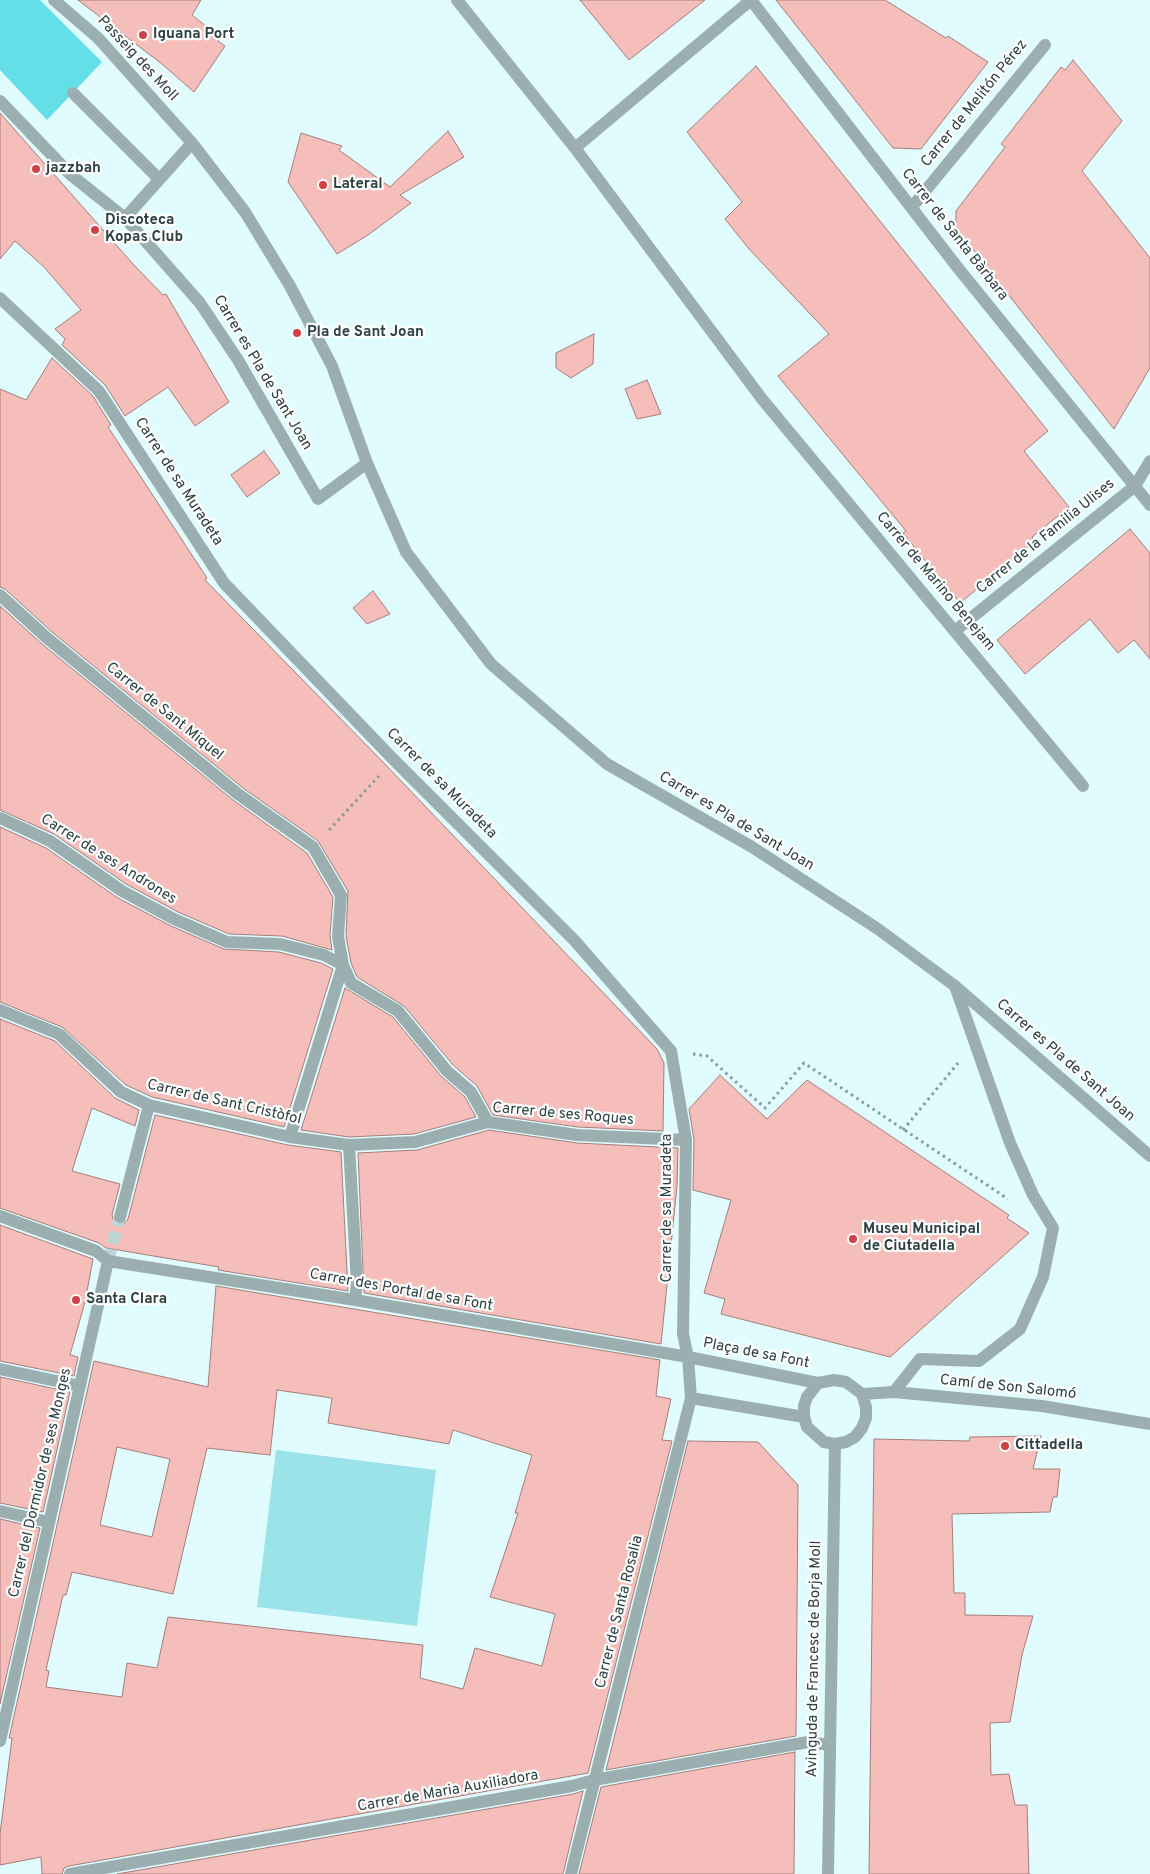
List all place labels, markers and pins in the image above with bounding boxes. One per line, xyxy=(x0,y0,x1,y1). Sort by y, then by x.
place label: Iguana Port xyxy=(153,26,234,44)
marker: Iguana Port xyxy=(137,29,149,41)
place label: jazzbah xyxy=(46,160,101,178)
marker: jazzbah xyxy=(30,163,42,175)
place label: Lateral xyxy=(333,176,383,194)
marker: Lateral xyxy=(317,179,329,191)
place label: Discoteca Kopas Club xyxy=(105,212,183,247)
marker: Discoteca Kopas Club xyxy=(89,224,101,236)
place label: Pla de Sant Joan xyxy=(307,324,424,342)
marker: Pla de Sant Joan xyxy=(291,327,303,339)
place label: Museu Municipal de Ciutadella xyxy=(863,1221,980,1256)
marker: Museu Municipal de Ciutadella xyxy=(847,1233,859,1245)
place label: Santa Clara xyxy=(86,1291,167,1309)
marker: Santa Clara xyxy=(70,1294,82,1306)
place label: Cittadella xyxy=(1015,1437,1083,1455)
marker: Cittadella xyxy=(999,1440,1011,1452)

